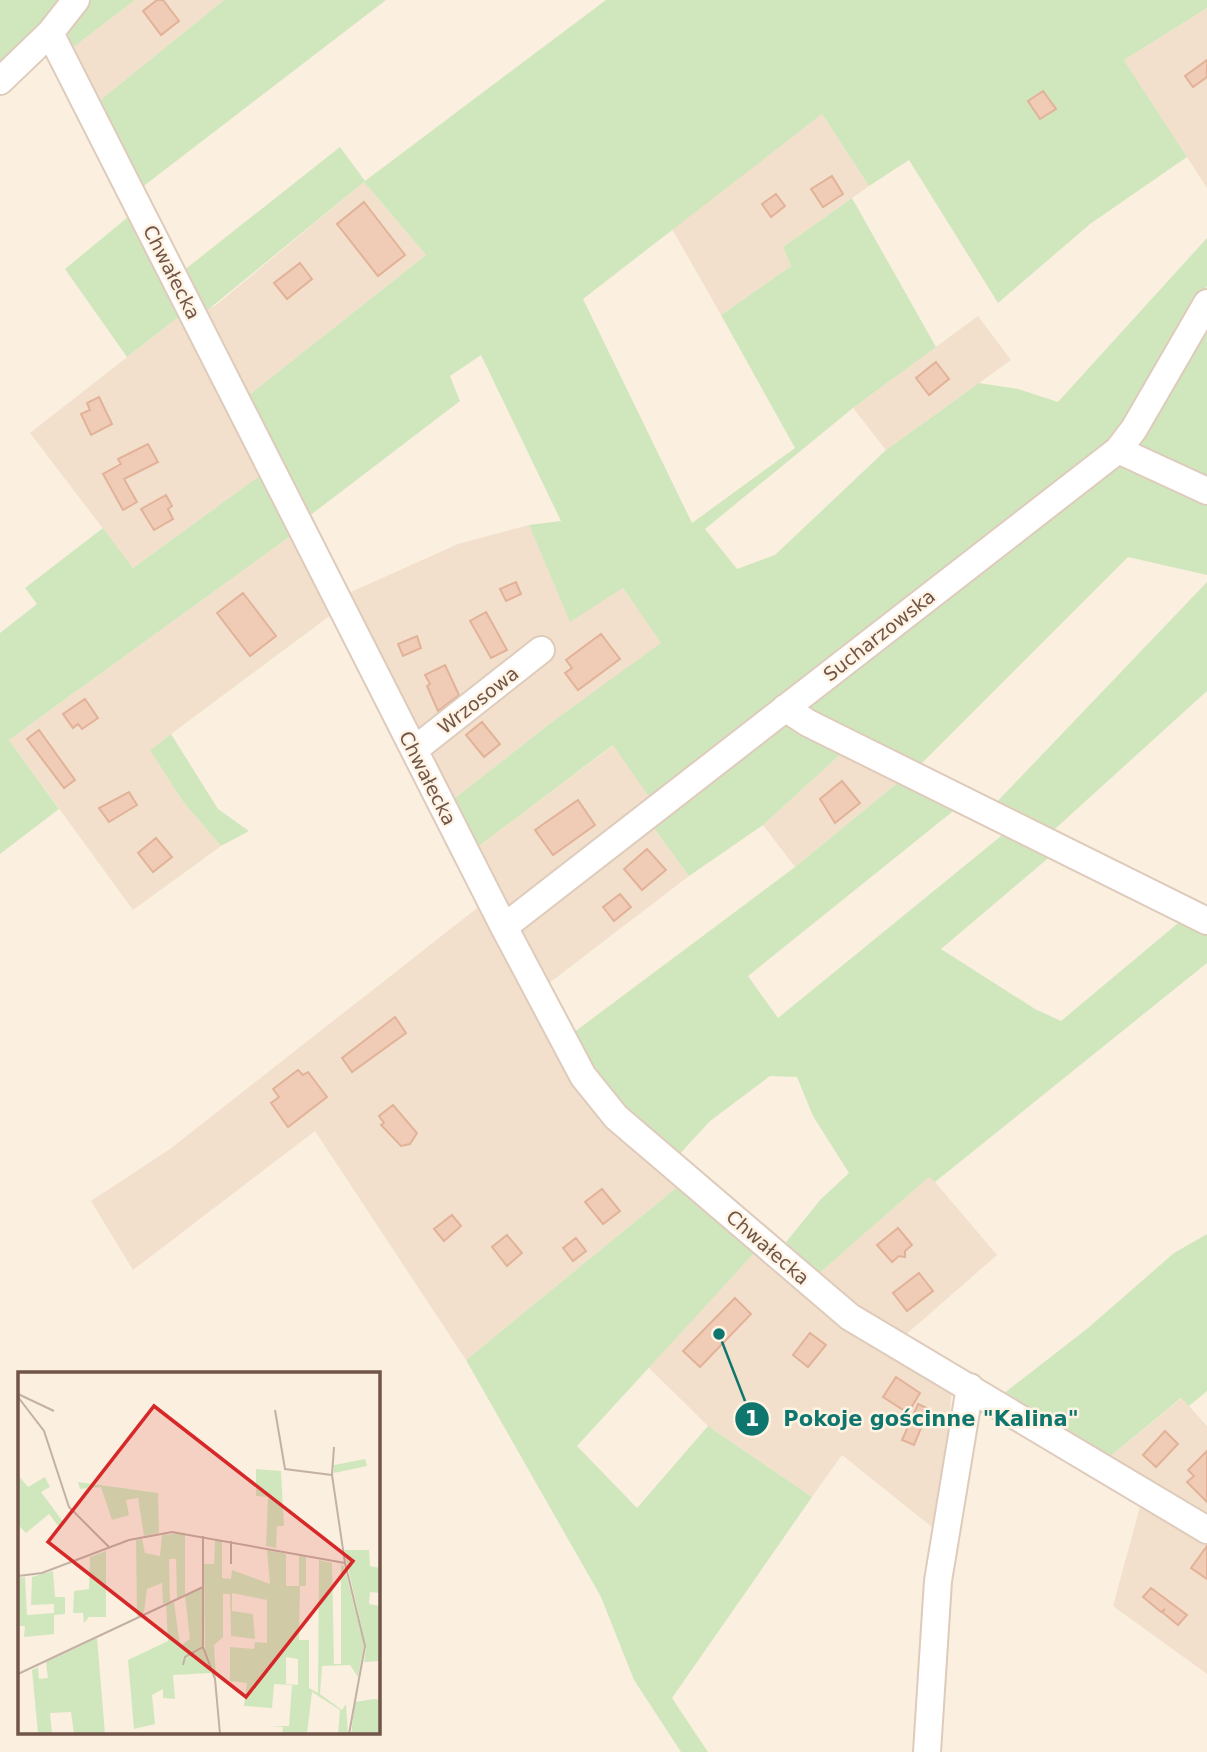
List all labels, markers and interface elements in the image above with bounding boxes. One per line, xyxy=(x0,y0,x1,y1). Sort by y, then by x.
street label: Chwałecka xyxy=(139,221,205,323)
street label: Sucharzowska xyxy=(819,585,939,685)
street label: Wrzosowa xyxy=(433,662,523,738)
street label: Chwałecka xyxy=(395,727,461,829)
street label: Chwałecka xyxy=(722,1205,814,1289)
inset map xyxy=(18,1372,380,1734)
callout: Pokoje gościnne "Kalina" xyxy=(734,1398,1092,1440)
text: 1 xyxy=(745,1407,759,1431)
text: Pokoje gościnne "Kalina" xyxy=(783,1407,1079,1431)

